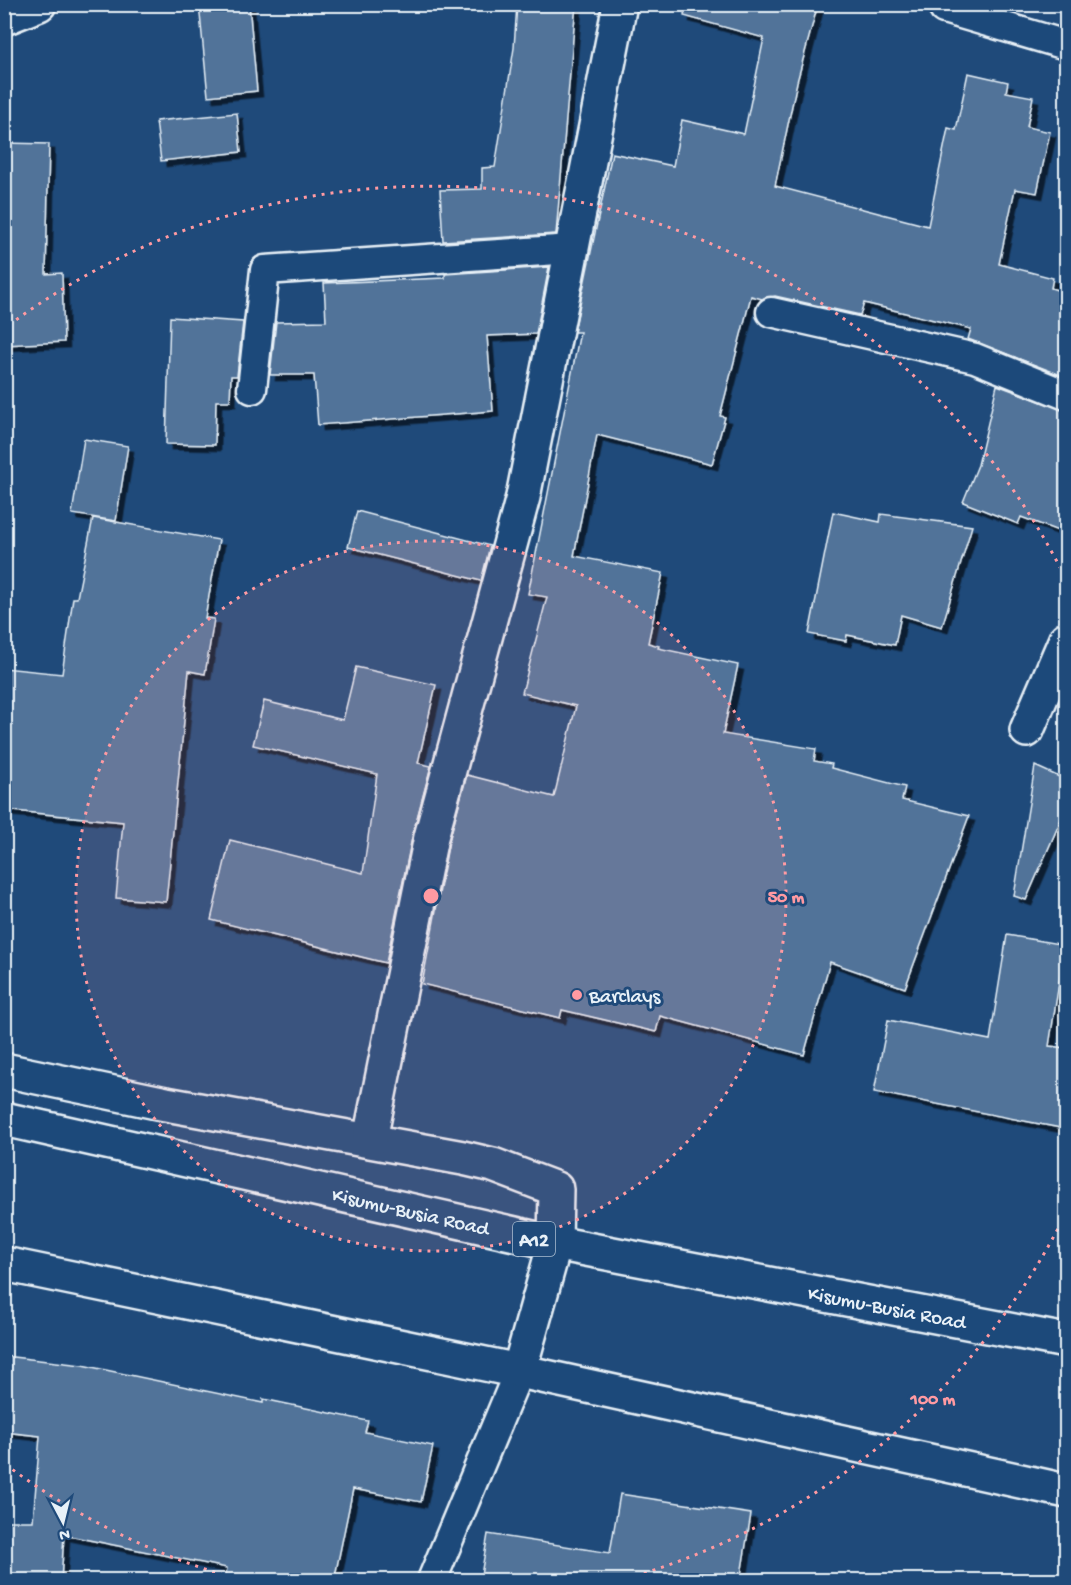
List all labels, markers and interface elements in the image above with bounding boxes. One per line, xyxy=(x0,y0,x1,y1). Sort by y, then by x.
centre of rings xyxy=(421,886,441,906)
text: 50 m xyxy=(768,888,805,909)
place label: Barclays xyxy=(588,986,662,1011)
marker: Barclays xyxy=(570,988,584,1002)
street label: Kisumu-Busia Road xyxy=(329,1184,493,1244)
road number: A12 xyxy=(513,1222,555,1256)
street label: Kisumu-Busia Road xyxy=(805,1283,969,1338)
text: 100 m xyxy=(910,1390,956,1411)
north arrow xyxy=(33,1492,93,1552)
text: N xyxy=(58,1523,71,1544)

